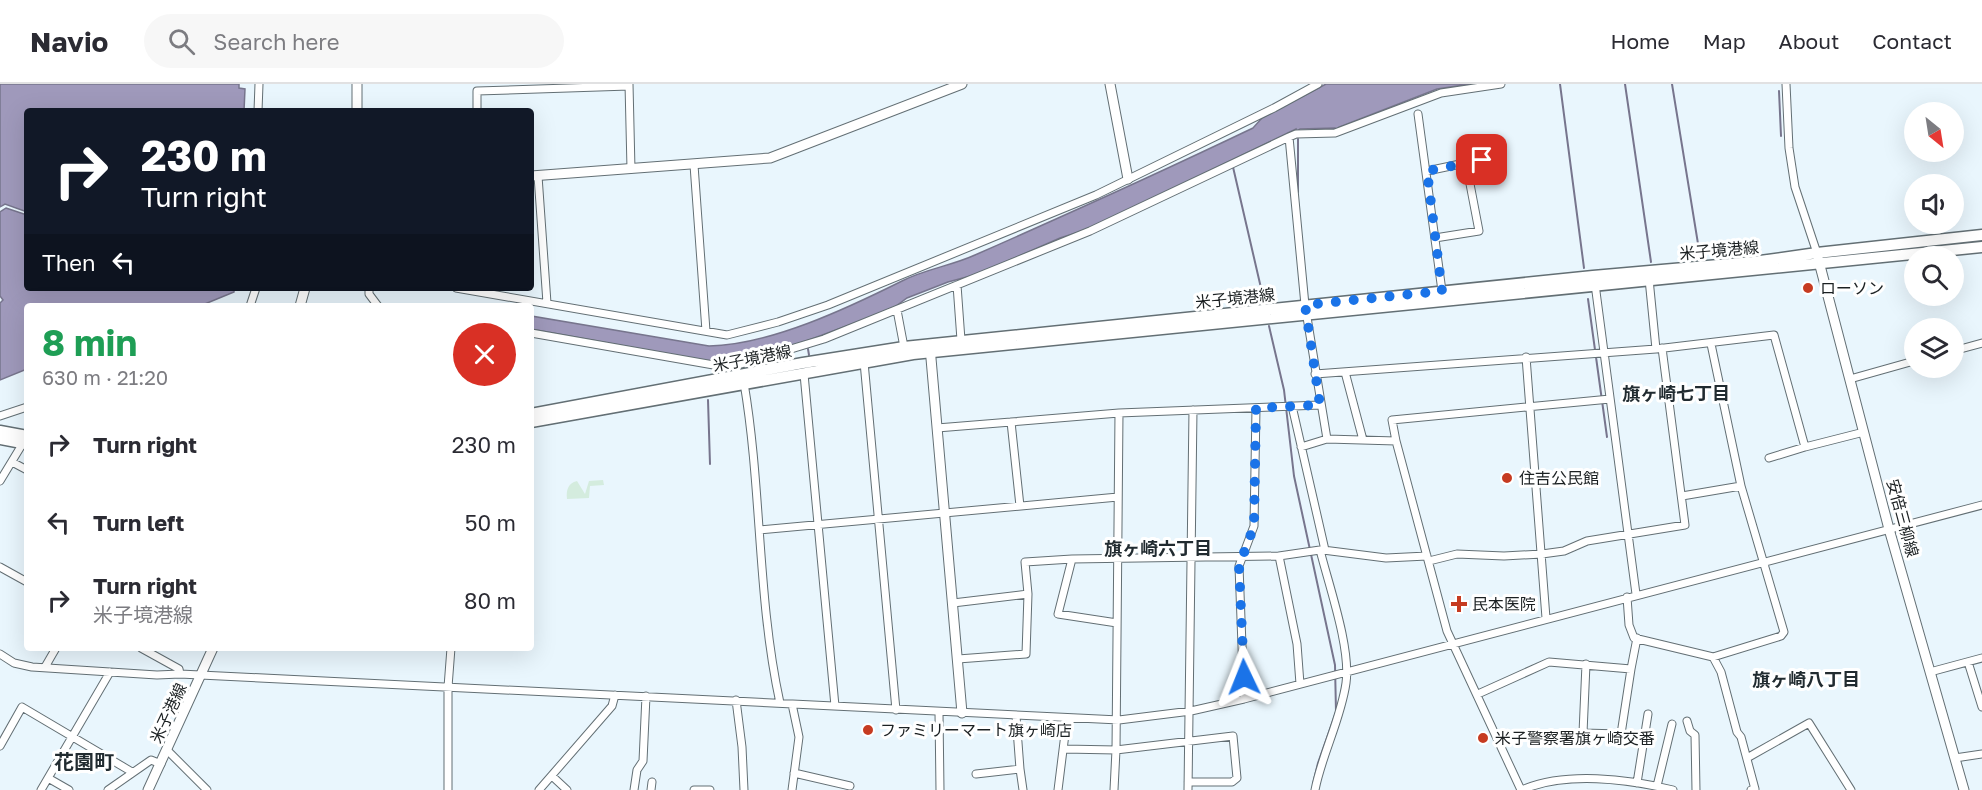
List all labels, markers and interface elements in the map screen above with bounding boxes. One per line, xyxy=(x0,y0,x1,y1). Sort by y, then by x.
search box xyxy=(144,14,564,68)
text: Navio xyxy=(30,25,108,58)
icon: search xyxy=(165,25,198,58)
text: Search here xyxy=(213,28,339,55)
text: Home xyxy=(1610,28,1670,54)
text: Map xyxy=(1703,28,1746,54)
text: About xyxy=(1779,28,1839,54)
text: Contact xyxy=(1872,28,1952,54)
north arrow xyxy=(1904,102,1964,162)
map controls xyxy=(1904,102,1964,378)
text: 230 m xyxy=(141,130,267,180)
icon: right xyxy=(42,132,120,210)
pin xyxy=(1456,134,1507,185)
icon: arrive xyxy=(1465,143,1498,176)
button: sound xyxy=(1904,174,1964,234)
text: Turn right xyxy=(141,181,267,213)
street label: 米子境港線 xyxy=(1678,237,1760,263)
icon: left xyxy=(107,246,140,279)
button: search xyxy=(1904,246,1964,306)
text: Then xyxy=(42,249,95,276)
place label: ローソン xyxy=(1820,278,1884,298)
marker: ローソン xyxy=(1801,281,1815,295)
street label: 米子境港線 xyxy=(1194,284,1276,312)
button: layers xyxy=(1904,318,1964,378)
text: 8 min xyxy=(42,321,137,364)
button: close xyxy=(453,323,516,386)
street label: 米子境港線 xyxy=(711,341,793,375)
text: 630 m · 21:20 xyxy=(42,365,168,389)
district label: 旗ヶ崎七丁目 xyxy=(1622,382,1730,404)
icon: right xyxy=(42,428,75,461)
text: Turn right xyxy=(93,431,197,458)
text: 230 m xyxy=(452,431,516,458)
place label: 住吉公民館 xyxy=(1519,468,1599,488)
marker: 住吉公民館 xyxy=(1500,471,1514,485)
street label: 安倍三柳線 xyxy=(1883,477,1923,559)
icon: left xyxy=(42,506,75,539)
text: Turn left xyxy=(93,509,184,536)
text: 50 m xyxy=(465,509,516,536)
district label: 旗ヶ崎六丁目 xyxy=(1104,537,1212,559)
text: Turn right xyxy=(93,572,197,599)
icon: right xyxy=(42,584,75,617)
text: 80 m xyxy=(464,587,516,614)
place label: 民本医院 xyxy=(1472,594,1536,614)
marker: 民本医院 xyxy=(1450,595,1468,613)
text: 米子境港線 xyxy=(93,602,193,626)
position arrow xyxy=(1212,645,1276,709)
district label: 旗ヶ崎八丁目 xyxy=(1752,668,1860,690)
street label: 米子港線 xyxy=(145,680,191,746)
place label: ファミリーマート旗ヶ崎店 xyxy=(880,720,1072,740)
marker: ファミリーマート旗ヶ崎店 xyxy=(861,723,875,737)
place label: 米子警察署旗ヶ崎交番 xyxy=(1495,728,1655,748)
marker: 米子警察署旗ヶ崎交番 xyxy=(1476,731,1490,745)
district label: 花園町 xyxy=(54,749,114,773)

